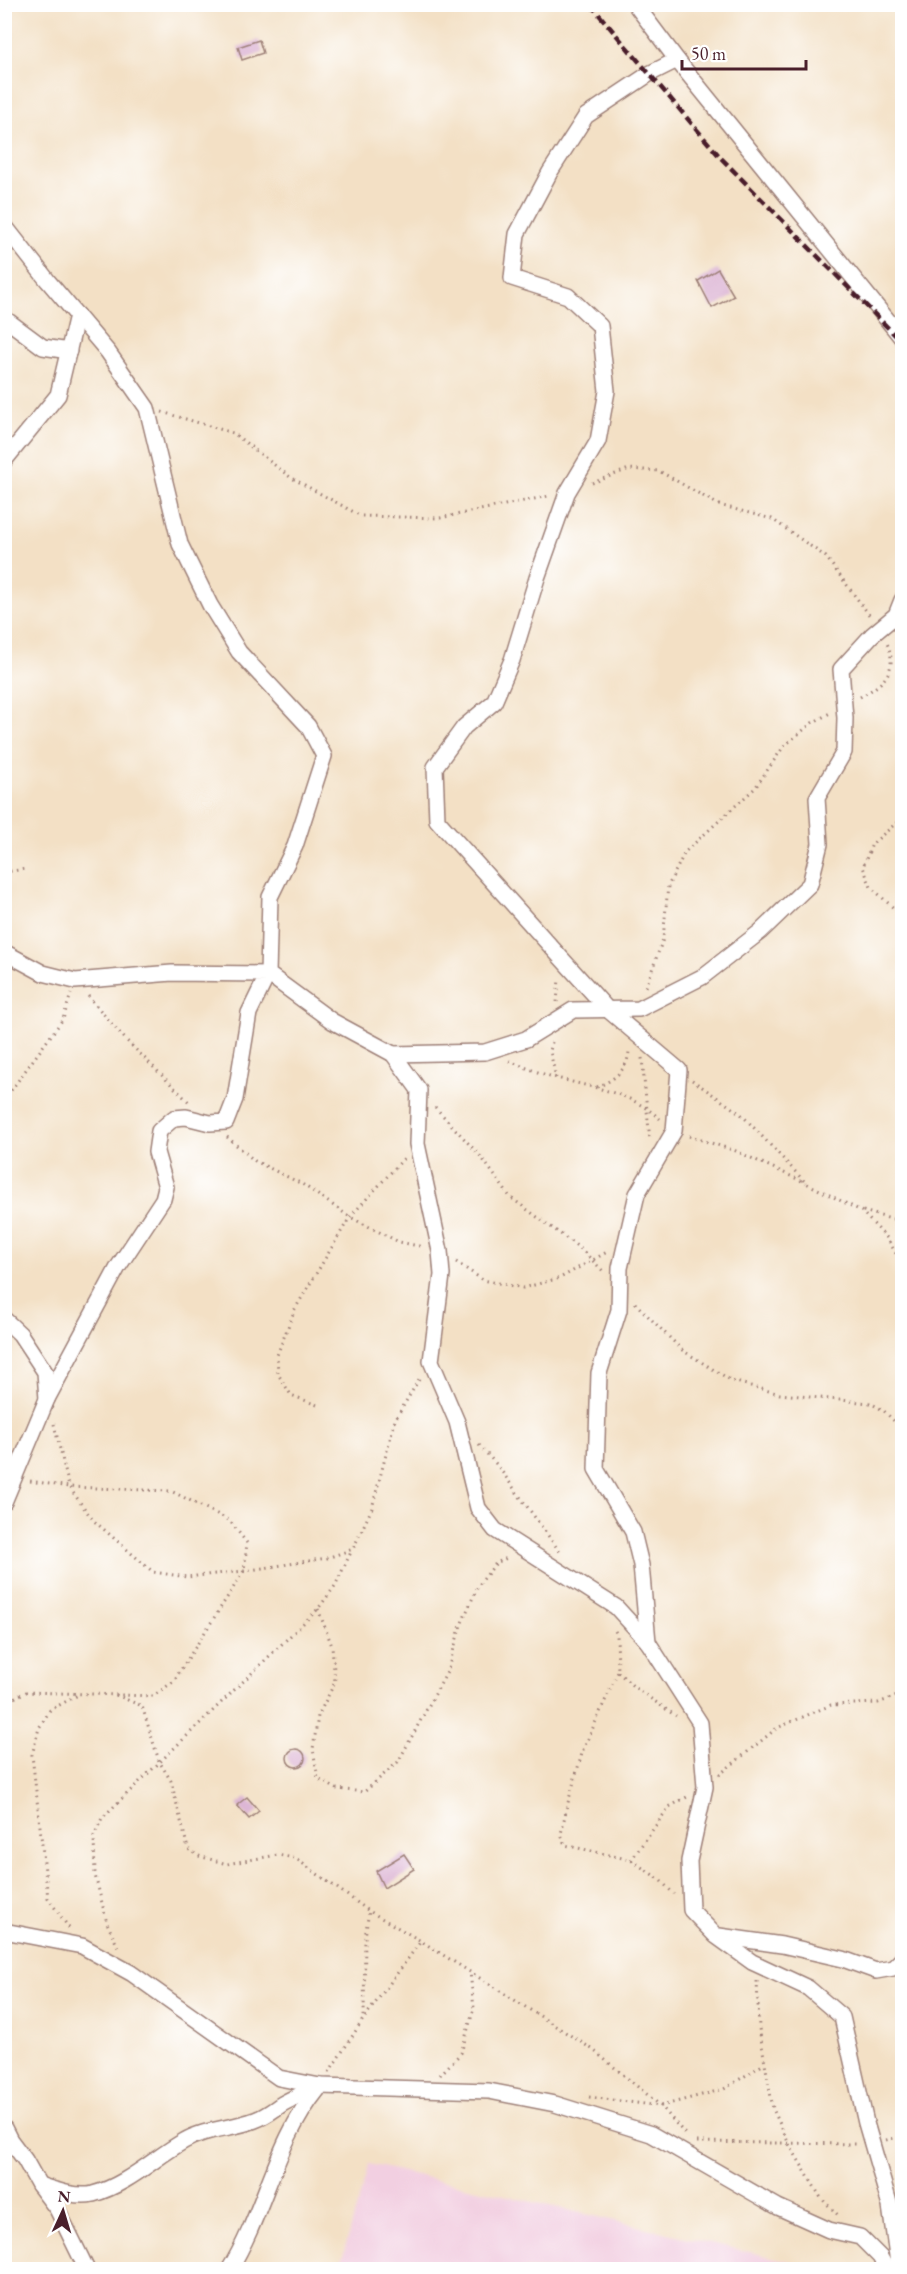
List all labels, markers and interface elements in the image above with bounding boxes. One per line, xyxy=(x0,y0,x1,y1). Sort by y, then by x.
scale bar xyxy=(682,33,806,71)
text: 50 m xyxy=(691,42,726,65)
north arrow xyxy=(33,2181,93,2241)
text: N xyxy=(57,2186,71,2207)

